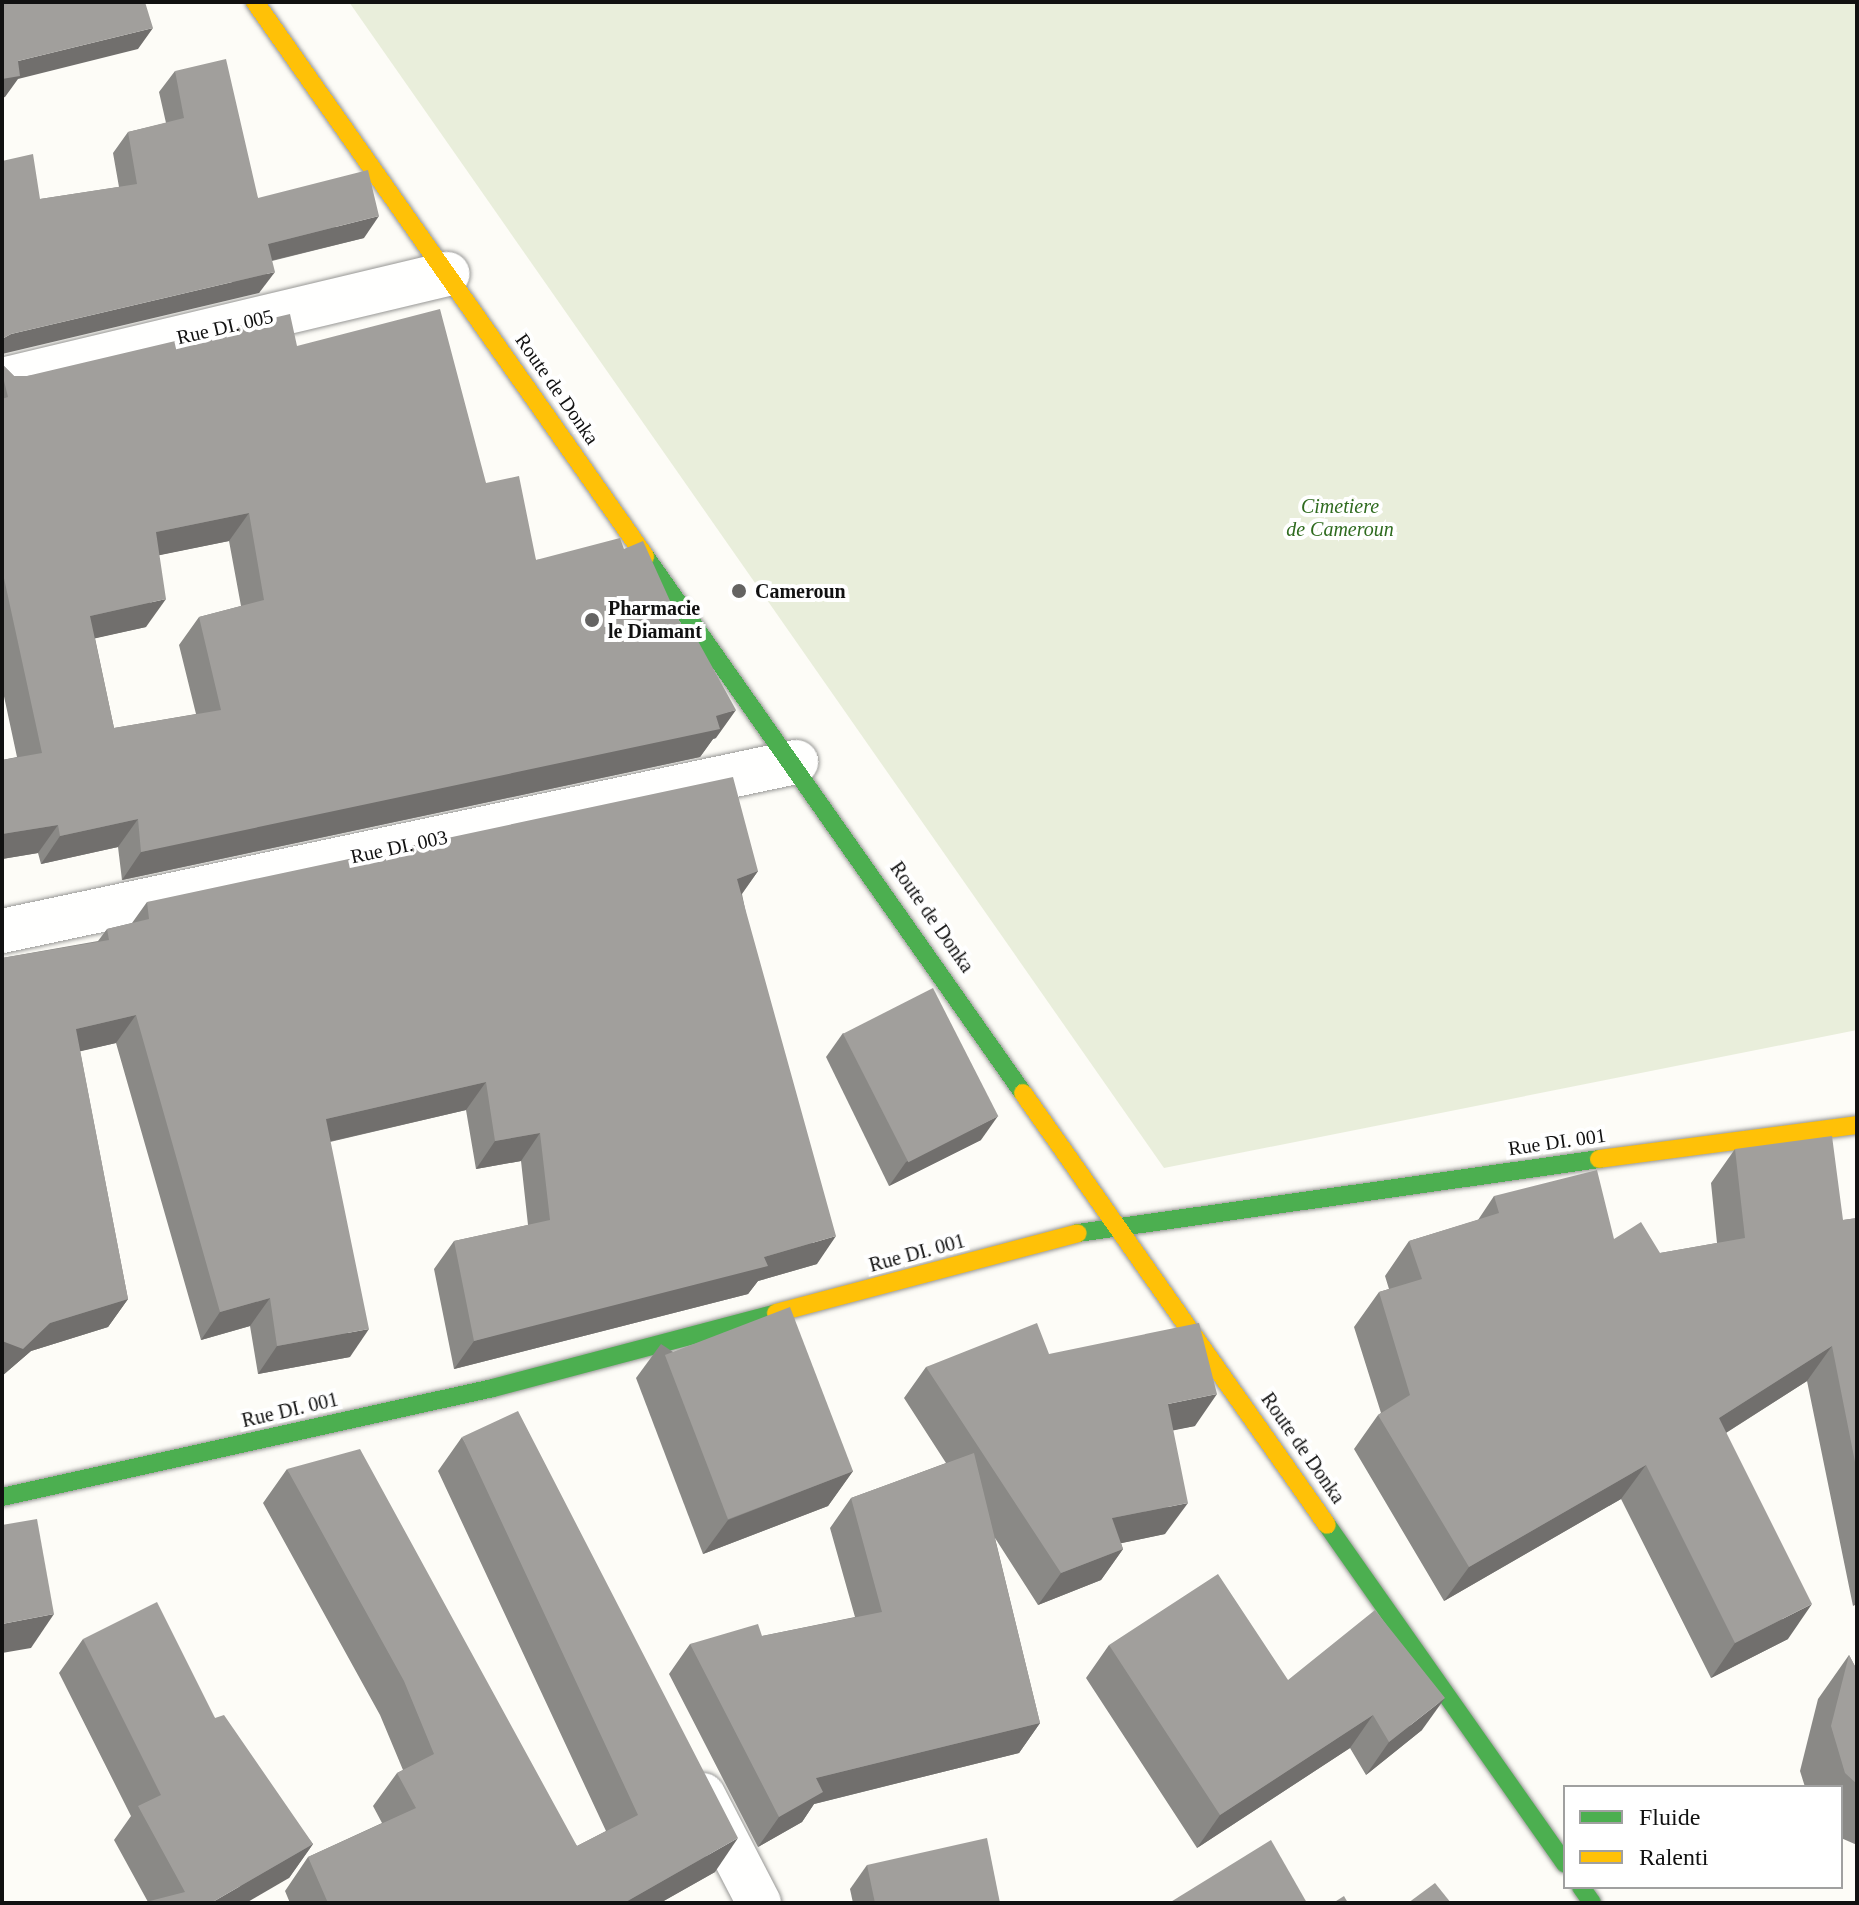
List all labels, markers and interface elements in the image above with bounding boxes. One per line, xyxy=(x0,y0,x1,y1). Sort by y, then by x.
street label: Rue DI. 005 xyxy=(174,304,276,350)
street label: Route de Donka xyxy=(510,329,604,449)
park label: Cimetiere de Cameroun xyxy=(1286,495,1394,542)
place label: Cameroun xyxy=(755,579,846,603)
marker: Cameroun xyxy=(730,582,748,600)
place label: Pharmacie le Diamant xyxy=(608,596,702,643)
marker: Pharmacie le Diamant xyxy=(583,611,601,629)
street label: Rue DI. 003 xyxy=(348,825,450,869)
street label: Route de Donka xyxy=(885,857,979,977)
street label: Rue DI. 001 xyxy=(1507,1123,1607,1161)
street label: Rue DI. 001 xyxy=(866,1229,968,1277)
street label: Rue DI. 001 xyxy=(239,1387,341,1433)
street label: Route de Donka xyxy=(1256,1388,1350,1508)
legend xyxy=(1563,1785,1843,1889)
text: Fluide xyxy=(1639,1804,1700,1830)
text: Ralenti xyxy=(1639,1844,1708,1870)

